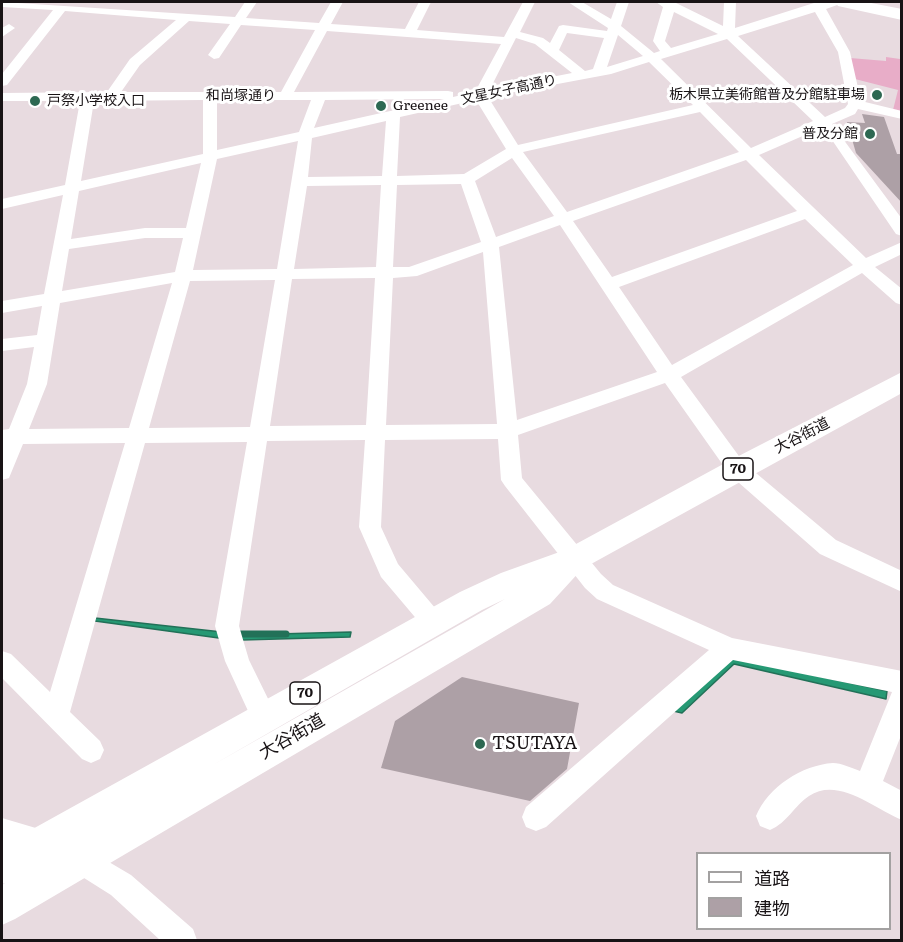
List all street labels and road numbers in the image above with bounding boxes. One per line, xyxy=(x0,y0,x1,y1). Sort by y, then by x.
street label: 文星女子高通り xyxy=(459,72,559,108)
street label: 和尚塚通り xyxy=(206,88,276,104)
street label: 大谷街道 xyxy=(771,414,833,458)
road number: 70 xyxy=(723,458,753,480)
road number: 70 xyxy=(290,682,320,704)
street label: 大谷街道 xyxy=(255,710,329,764)

